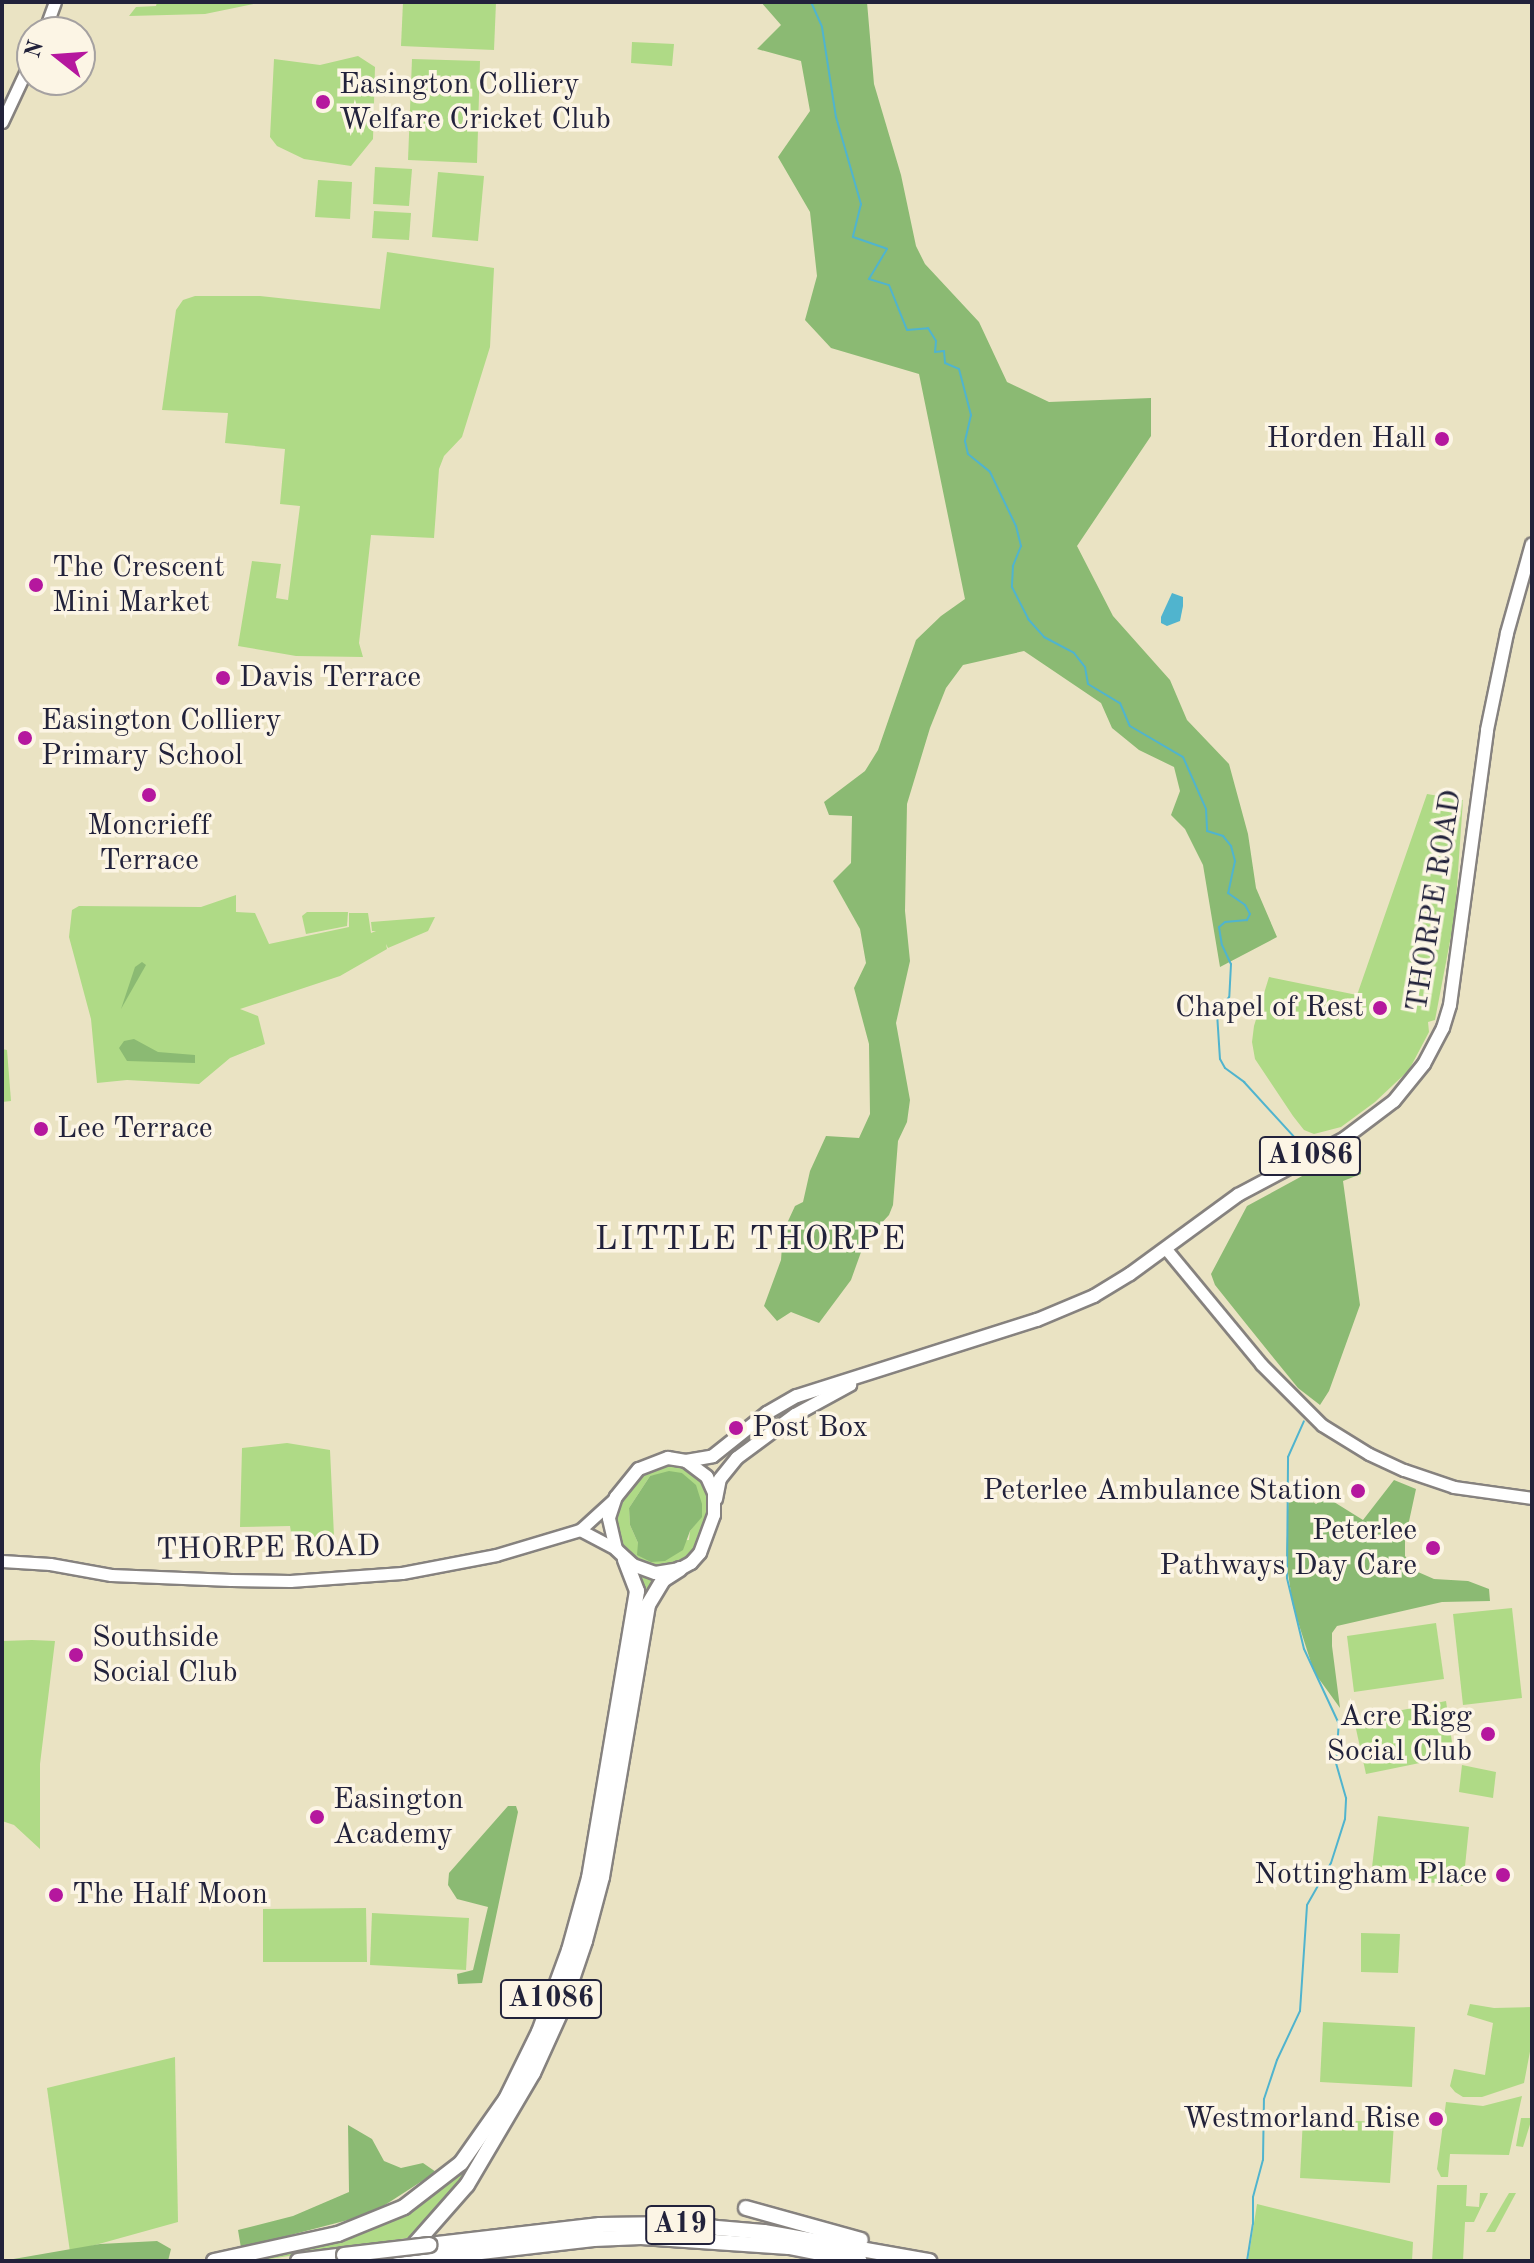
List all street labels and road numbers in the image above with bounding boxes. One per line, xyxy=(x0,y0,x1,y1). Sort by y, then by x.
street label: THORPE ROAD xyxy=(1400,788,1470,1014)
road number: A1086 xyxy=(1258,1132,1362,1180)
street label: THORPE ROAD xyxy=(156,1529,380,1569)
road number: A1086 xyxy=(499,1975,603,2023)
road number: A19 xyxy=(644,2201,716,2249)

